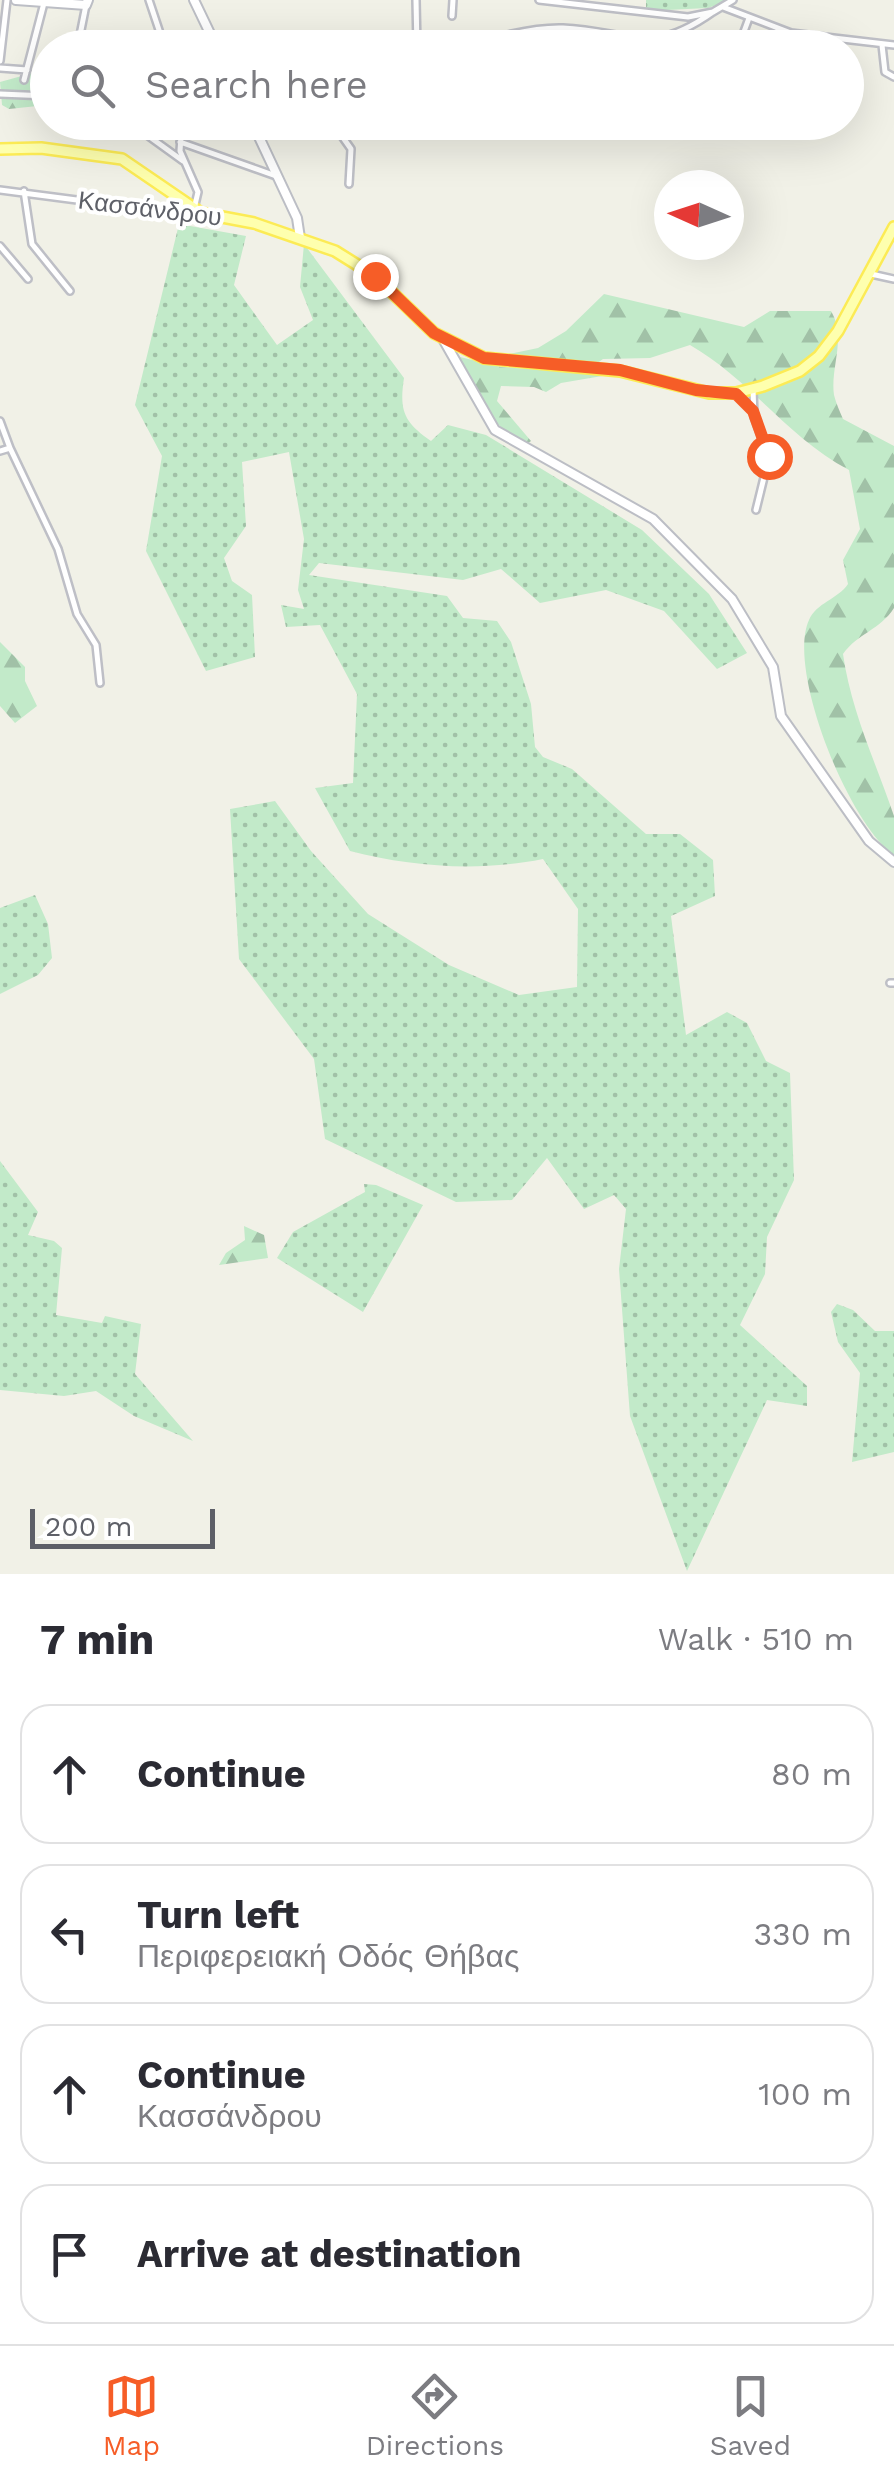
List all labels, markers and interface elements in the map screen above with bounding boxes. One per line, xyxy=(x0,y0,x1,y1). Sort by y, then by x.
search box xyxy=(30,30,864,140)
icon: search xyxy=(65,58,120,113)
text: Search here xyxy=(145,63,368,107)
north arrow xyxy=(654,170,744,260)
street label: Κασσάνδρου xyxy=(77,185,223,232)
route end xyxy=(353,254,399,300)
route start xyxy=(747,434,793,480)
scale bar xyxy=(30,1504,215,1548)
text: 200 m xyxy=(45,1510,132,1543)
text: 7 min xyxy=(40,1615,154,1664)
text: Walk · 510 m xyxy=(658,1620,854,1658)
icon: ahead xyxy=(42,1747,97,1802)
text: Continue xyxy=(137,1752,306,1796)
text: 80 m xyxy=(771,1755,852,1793)
text: Turn left xyxy=(137,1893,299,1937)
icon: left xyxy=(42,1907,97,1962)
text: 330 m xyxy=(753,1915,852,1953)
text: Περιφερειακή Οδός Θήβας xyxy=(137,1937,519,1975)
text: Continue xyxy=(137,2053,306,2097)
icon: ahead xyxy=(42,2067,97,2122)
text: 100 m xyxy=(758,2075,852,2113)
text: Κασσάνδρου xyxy=(137,2097,322,2135)
icon: arrive xyxy=(42,2227,97,2282)
text: Arrive at destination xyxy=(137,2232,522,2276)
tab: Map xyxy=(103,2369,160,2462)
tab: Directions xyxy=(366,2369,504,2462)
tab: Saved xyxy=(710,2369,791,2462)

